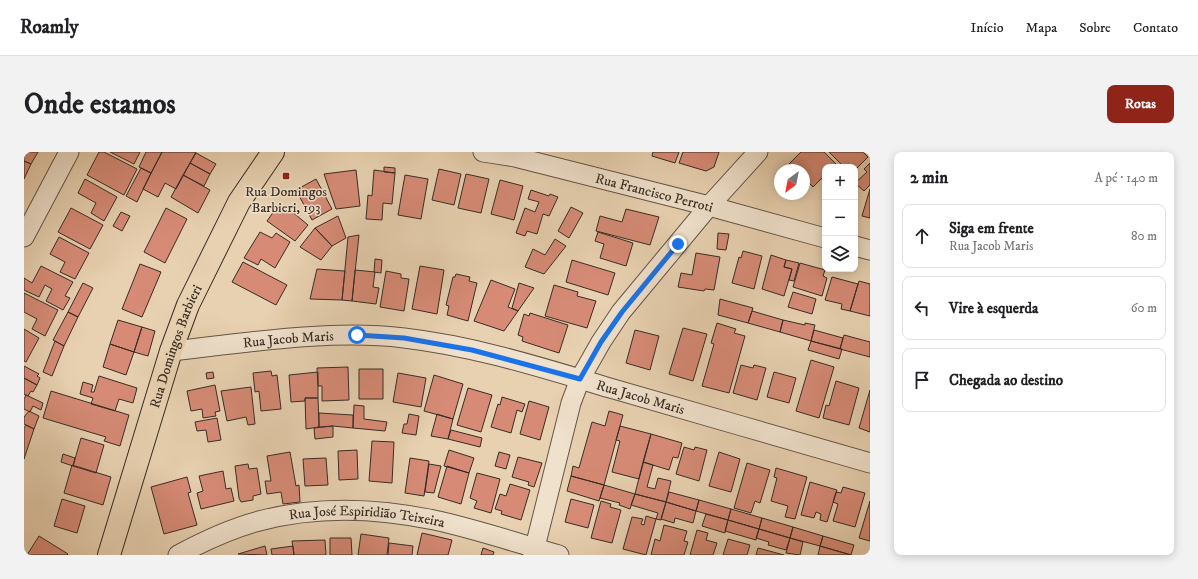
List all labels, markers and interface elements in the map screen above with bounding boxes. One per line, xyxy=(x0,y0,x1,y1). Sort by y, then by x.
text: Roamly xyxy=(20,16,79,39)
text: Início xyxy=(970,19,1004,37)
text: Mapa xyxy=(1026,19,1057,37)
text: Sobre xyxy=(1079,19,1111,37)
text: Contato xyxy=(1133,19,1178,37)
button: Rotas xyxy=(1107,85,1174,123)
text: Onde estamos xyxy=(24,87,176,122)
north arrow xyxy=(774,164,810,200)
map controls xyxy=(822,164,858,272)
button: + xyxy=(822,164,858,200)
text: 2 min xyxy=(910,167,948,189)
street label: Rua Francisco Perroti xyxy=(593,170,715,217)
text: A pé · 140 m xyxy=(1095,170,1158,186)
marker: Rua Domingos Barbieri, 193 xyxy=(281,171,291,181)
place label: Rua Domingos Barbieri, 193 xyxy=(245,183,327,217)
button: − xyxy=(822,200,858,236)
text: Siga em frente xyxy=(949,219,1034,238)
icon: ahead xyxy=(911,225,933,247)
text: 80 m xyxy=(1131,228,1157,244)
route end xyxy=(669,235,687,253)
button: layers xyxy=(822,236,858,272)
text: Rua Jacob Maris xyxy=(949,238,1033,254)
street label: Rua Domingos Barbieri xyxy=(146,282,207,411)
icon: left xyxy=(911,297,933,319)
text: Vire à esquerda xyxy=(949,299,1038,318)
text: 60 m xyxy=(1131,300,1157,316)
route start xyxy=(348,326,366,344)
street label: Rua Jacob Maris xyxy=(242,327,334,353)
icon: arrive xyxy=(911,369,933,391)
text: Chegada ao destino xyxy=(949,371,1063,390)
street label: Rua Jacob Maris xyxy=(594,376,687,419)
street label: Rua José Espiridião Teixeira xyxy=(288,502,447,532)

